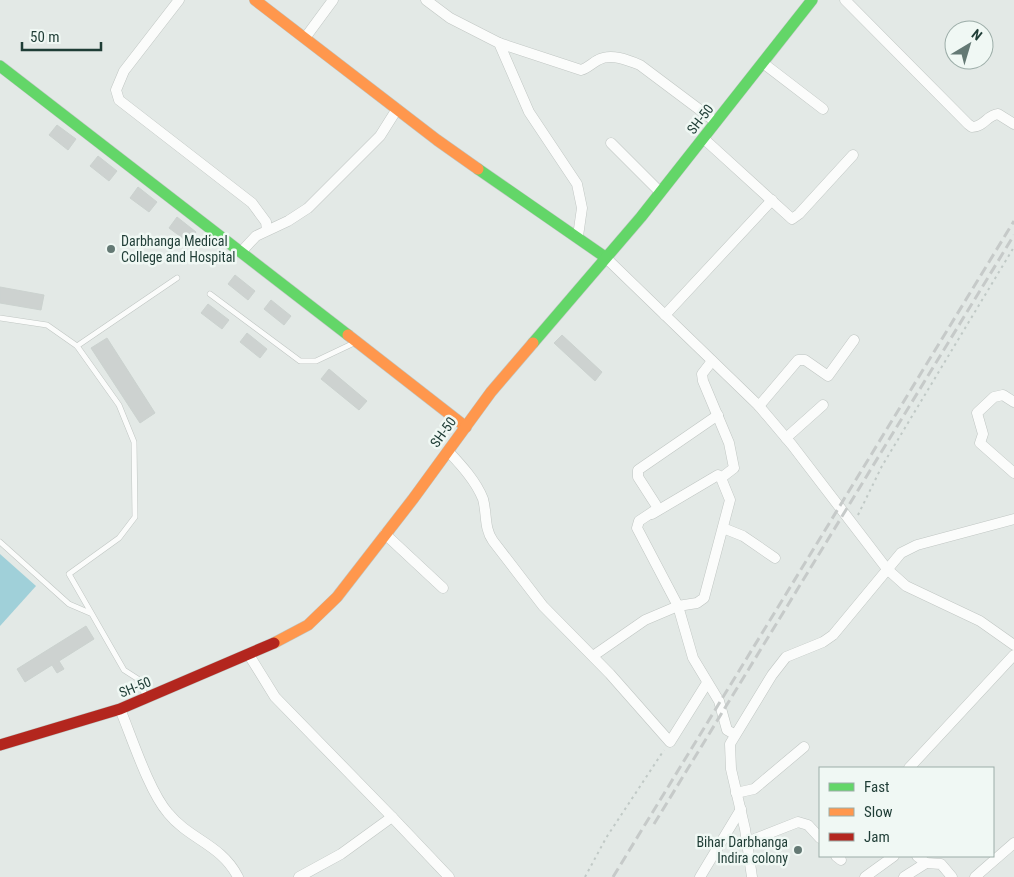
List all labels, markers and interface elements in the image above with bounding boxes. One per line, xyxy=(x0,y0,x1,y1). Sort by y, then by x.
scale bar xyxy=(22,20,101,52)
north arrow xyxy=(944,20,994,70)
text: N xyxy=(969,26,985,44)
text: 50 m xyxy=(30,28,60,46)
street label: SH-50 xyxy=(683,101,717,137)
place label: Darbhanga Medical College and Hospital xyxy=(121,233,236,265)
marker: Darbhanga Medical College and Hospital xyxy=(105,243,117,255)
street label: SH-50 xyxy=(427,414,459,450)
street label: SH-50 xyxy=(117,673,153,701)
legend xyxy=(819,767,994,857)
text: Fast xyxy=(864,778,889,796)
text: Slow xyxy=(864,803,893,821)
text: Jam xyxy=(864,828,890,846)
place label: Bihar Darbhanga Indira colony xyxy=(696,834,788,866)
marker: Bihar Darbhanga Indira colony xyxy=(792,844,804,856)

